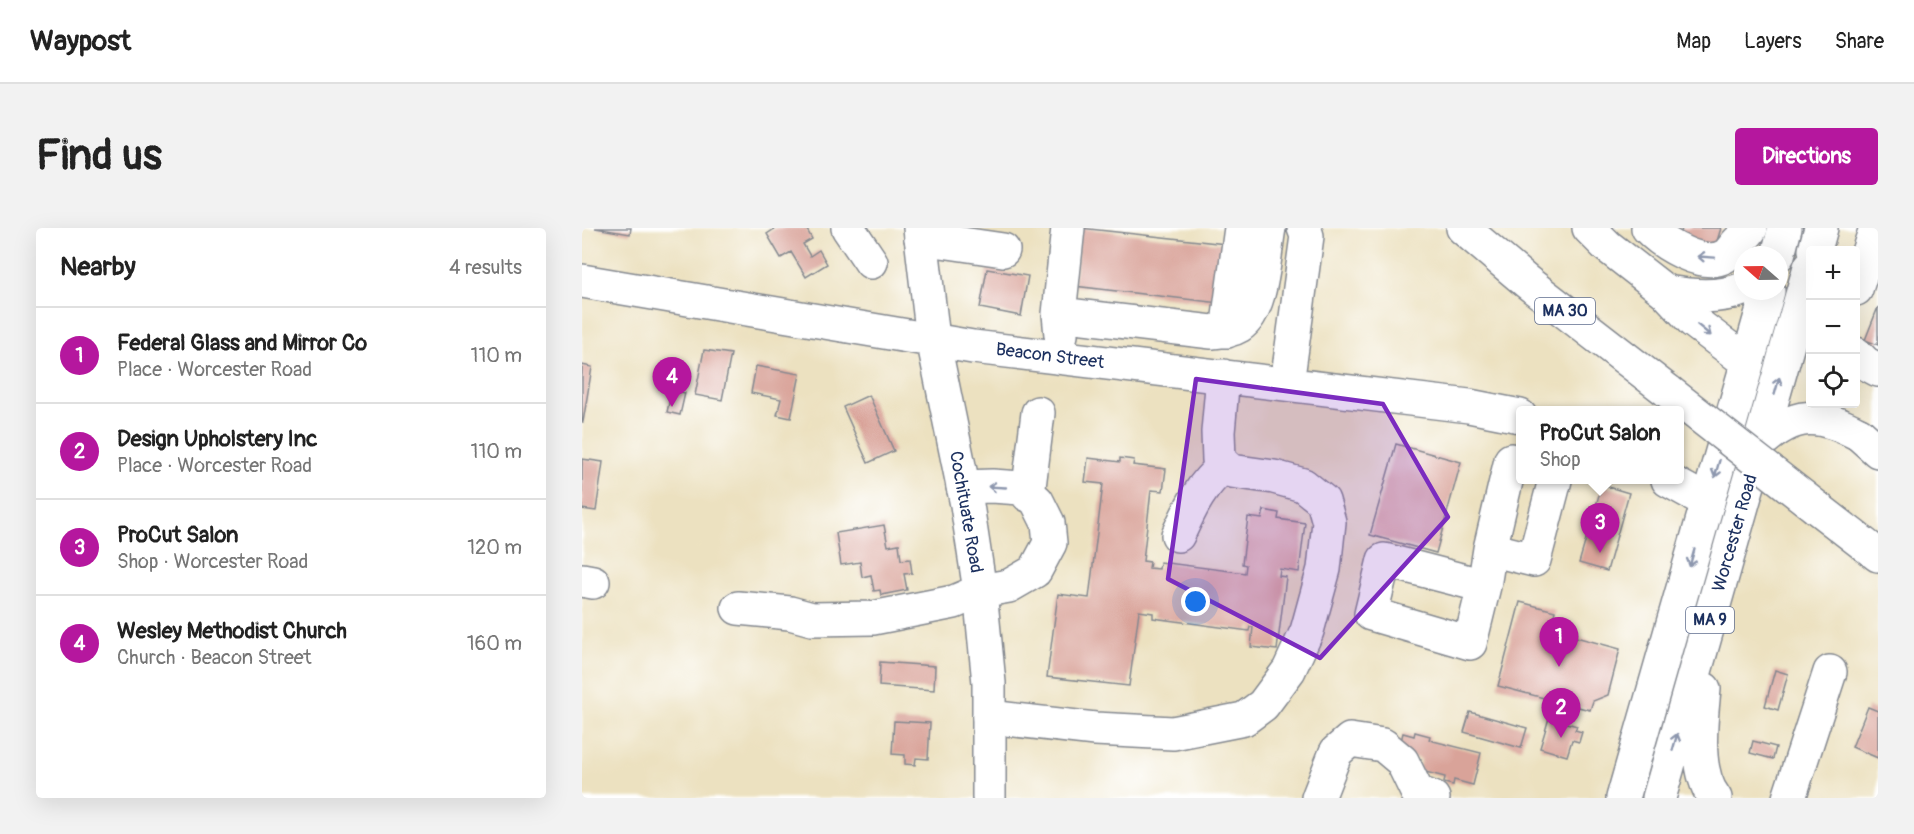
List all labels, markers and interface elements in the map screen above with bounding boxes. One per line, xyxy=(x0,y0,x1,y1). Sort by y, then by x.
text: Waypost xyxy=(30,24,131,59)
text: Map xyxy=(1676,28,1711,55)
text: Layers xyxy=(1744,28,1802,55)
text: Share xyxy=(1835,28,1884,55)
button: Directions xyxy=(1735,128,1878,185)
text: Find us xyxy=(36,130,162,182)
north arrow xyxy=(1734,246,1788,300)
map controls xyxy=(1806,246,1860,408)
button: + xyxy=(1806,246,1860,300)
text: Nearby xyxy=(60,251,136,283)
one-way arrow xyxy=(1696,251,1716,262)
text: 4 results xyxy=(449,255,522,280)
road number: MA 30 xyxy=(1535,298,1595,324)
button: − xyxy=(1806,300,1860,354)
one-way arrow xyxy=(1696,323,1712,336)
text: Federal Glass and Mirror Co xyxy=(117,329,367,357)
street label: Beacon Street xyxy=(995,338,1106,374)
text: 1 xyxy=(76,343,83,368)
text: 110 m xyxy=(471,343,522,368)
button: locate xyxy=(1806,354,1860,408)
text: Place · Worcester Road xyxy=(117,357,312,382)
pin: 4 xyxy=(652,358,692,407)
one-way arrow xyxy=(1772,377,1783,396)
popup xyxy=(1516,406,1684,484)
text: ProCut Salon xyxy=(1539,419,1661,447)
text: Design Upholstery Inc xyxy=(117,425,317,453)
text: 2 xyxy=(74,439,85,464)
text: 110 m xyxy=(471,439,522,464)
text: Shop xyxy=(1539,447,1581,472)
street label: Cochituate Road xyxy=(944,449,988,575)
text: Place · Worcester Road xyxy=(117,453,312,478)
one-way arrow xyxy=(1711,459,1723,478)
street label: Worcester Road xyxy=(1707,472,1763,594)
one-way arrow xyxy=(987,481,1007,492)
pin: 3 xyxy=(1580,504,1620,553)
text: ProCut Salon xyxy=(117,521,239,549)
text: 3 xyxy=(74,535,85,560)
text: 120 m xyxy=(467,535,522,560)
one-way arrow xyxy=(1686,548,1697,567)
text: Shop · Worcester Road xyxy=(117,549,308,574)
your location xyxy=(1181,587,1210,616)
road number: MA 9 xyxy=(1686,607,1734,633)
text: Wesley Methodist Church xyxy=(117,617,347,645)
pin: 1 xyxy=(1540,618,1578,667)
text: 4 xyxy=(74,631,85,656)
text: 160 m xyxy=(467,631,522,656)
text: Church · Beacon Street xyxy=(117,645,312,670)
pin: 2 xyxy=(1542,688,1580,738)
one-way arrow xyxy=(1670,732,1681,751)

